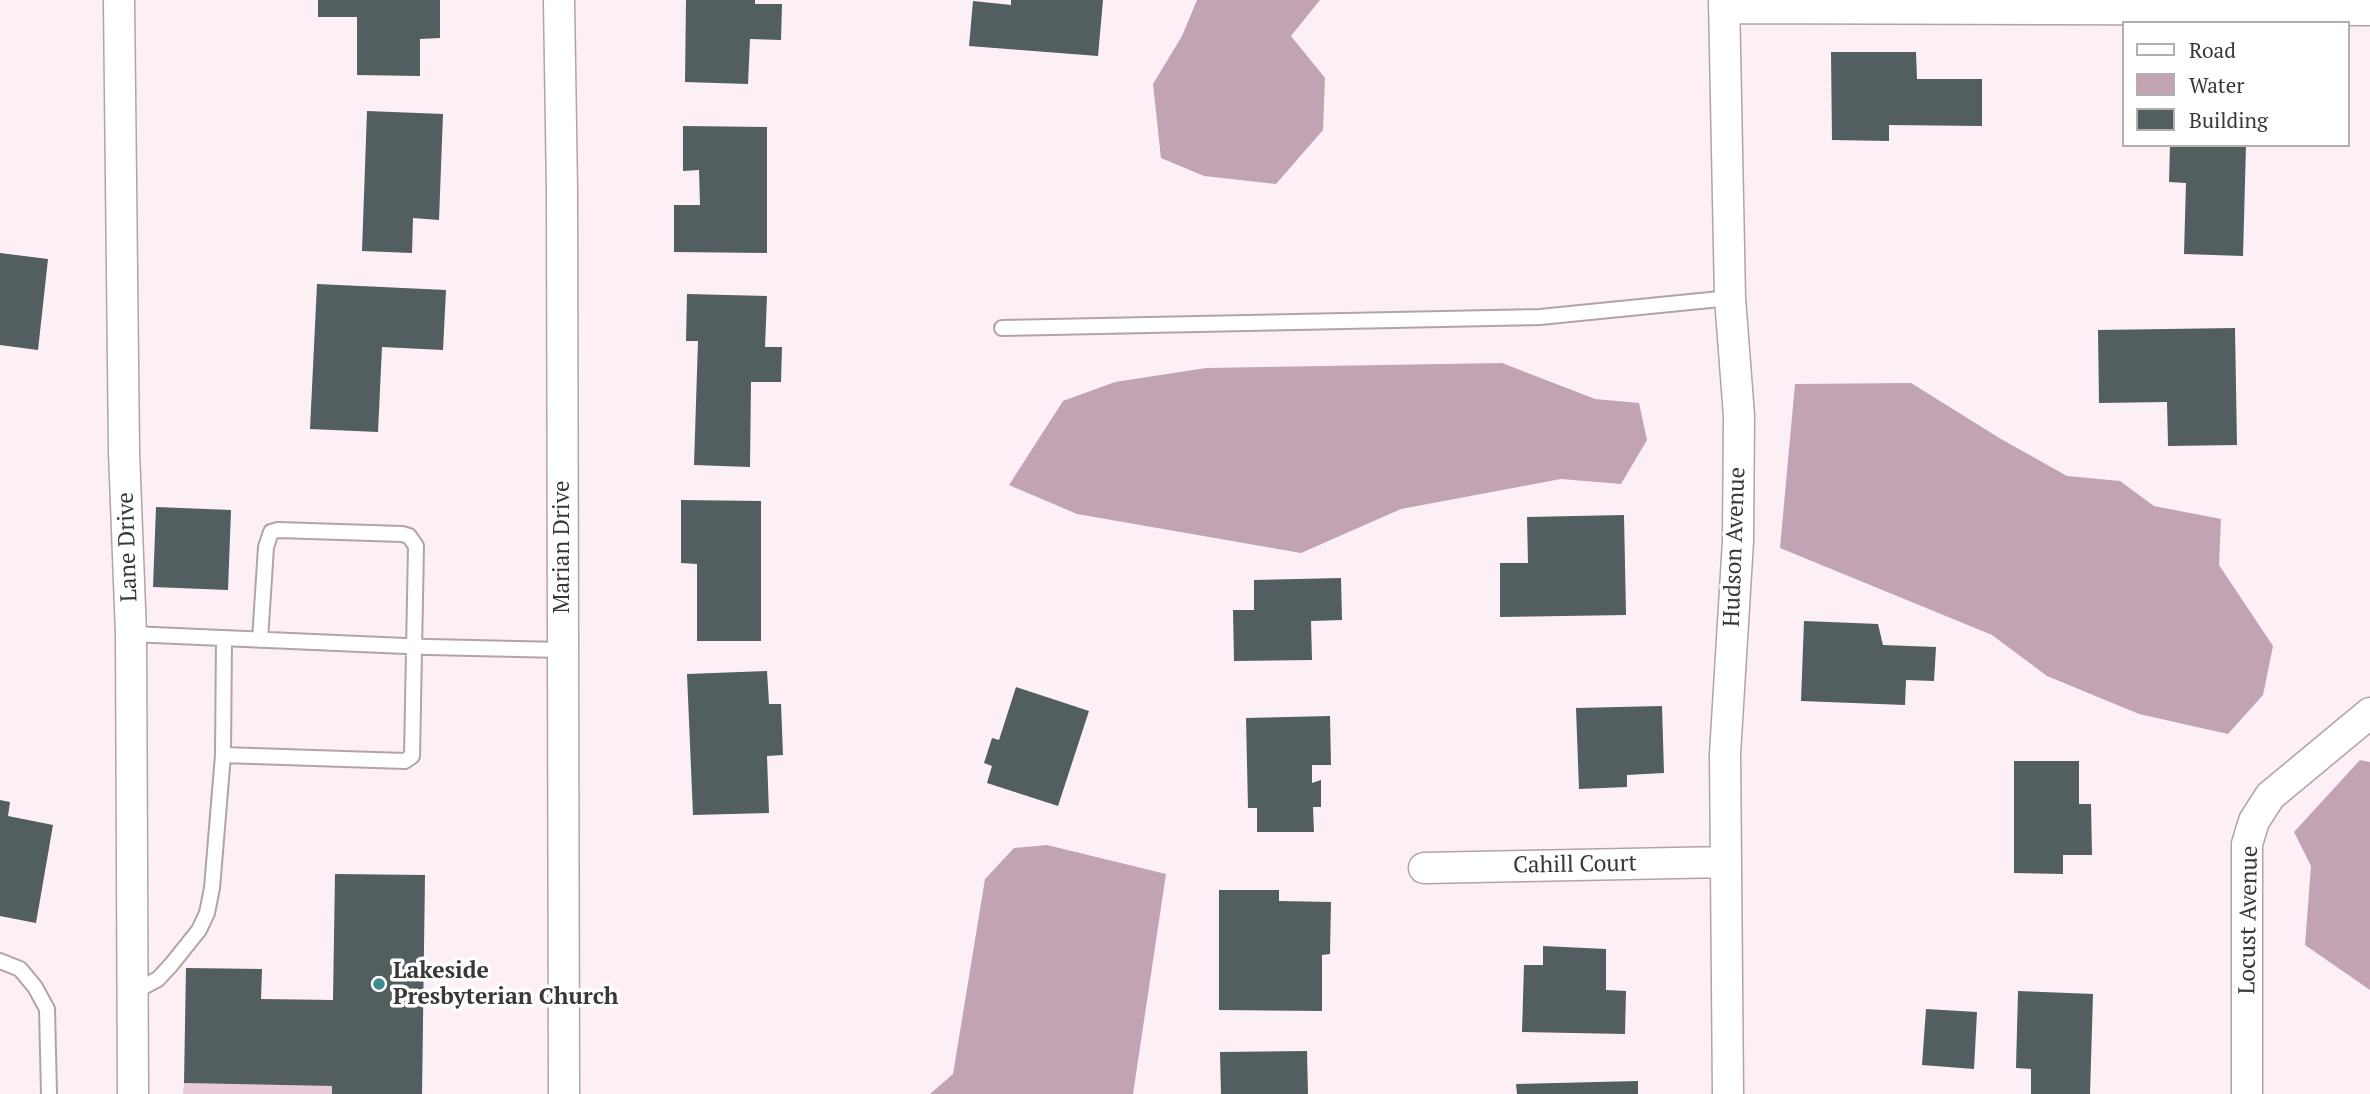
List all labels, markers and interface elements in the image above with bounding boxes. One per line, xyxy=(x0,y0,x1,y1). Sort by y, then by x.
legend xyxy=(2122,21,2349,147)
text: Road xyxy=(2189,36,2236,64)
text: Water xyxy=(2189,71,2244,99)
text: Building xyxy=(2189,106,2268,134)
street label: Hudson Avenue xyxy=(1718,467,1752,627)
street label: Marian Drive xyxy=(548,480,576,614)
street label: Lane Drive xyxy=(112,492,144,602)
street label: Locust Avenue xyxy=(2234,845,2264,995)
street label: Cahill Court xyxy=(1513,850,1637,880)
place label: Lakeside Presbyterian Church xyxy=(393,957,619,1011)
marker: Lakeside Presbyterian Church xyxy=(371,976,387,992)

